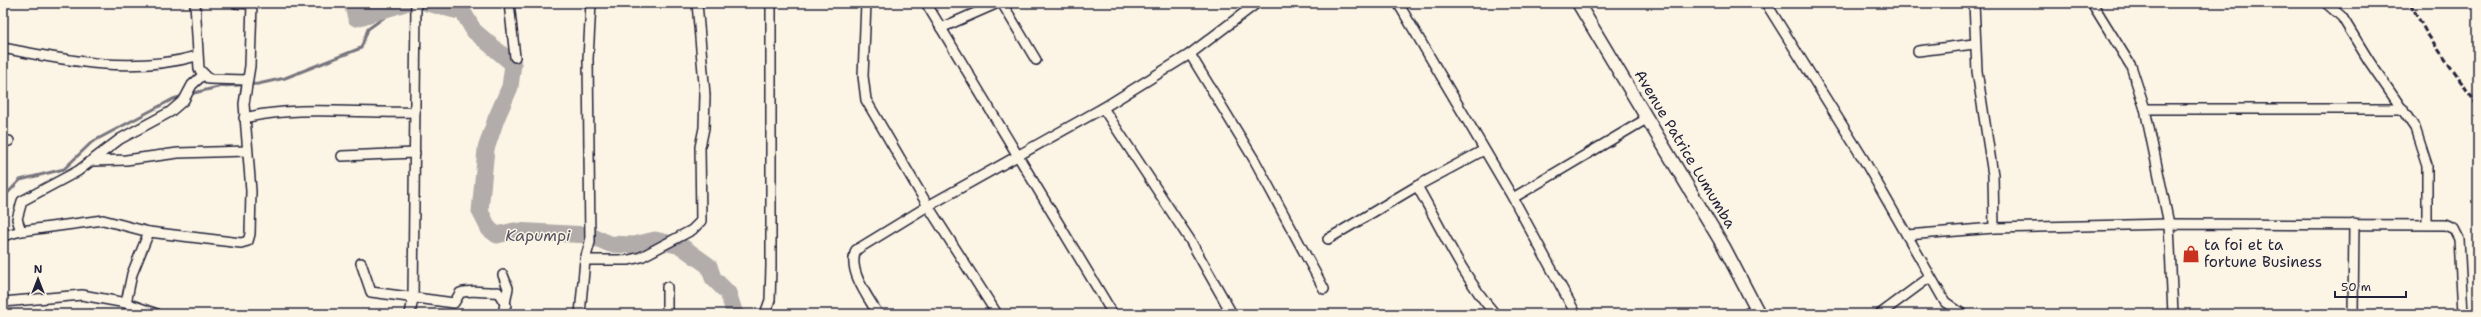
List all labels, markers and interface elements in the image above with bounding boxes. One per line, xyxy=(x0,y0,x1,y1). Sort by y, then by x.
street label: Avenue Patrice Lumumba xyxy=(1630,66,1741,233)
water label: Kapumpi xyxy=(505,225,571,246)
place label: ta foi et ta fortune Business xyxy=(2204,235,2322,272)
shop icon: ta foi et ta fortune Business xyxy=(2181,244,2201,264)
north arrow xyxy=(18,259,58,299)
text: N xyxy=(34,262,43,277)
scale bar xyxy=(2335,273,2406,299)
text: 50 m xyxy=(2341,279,2371,295)

